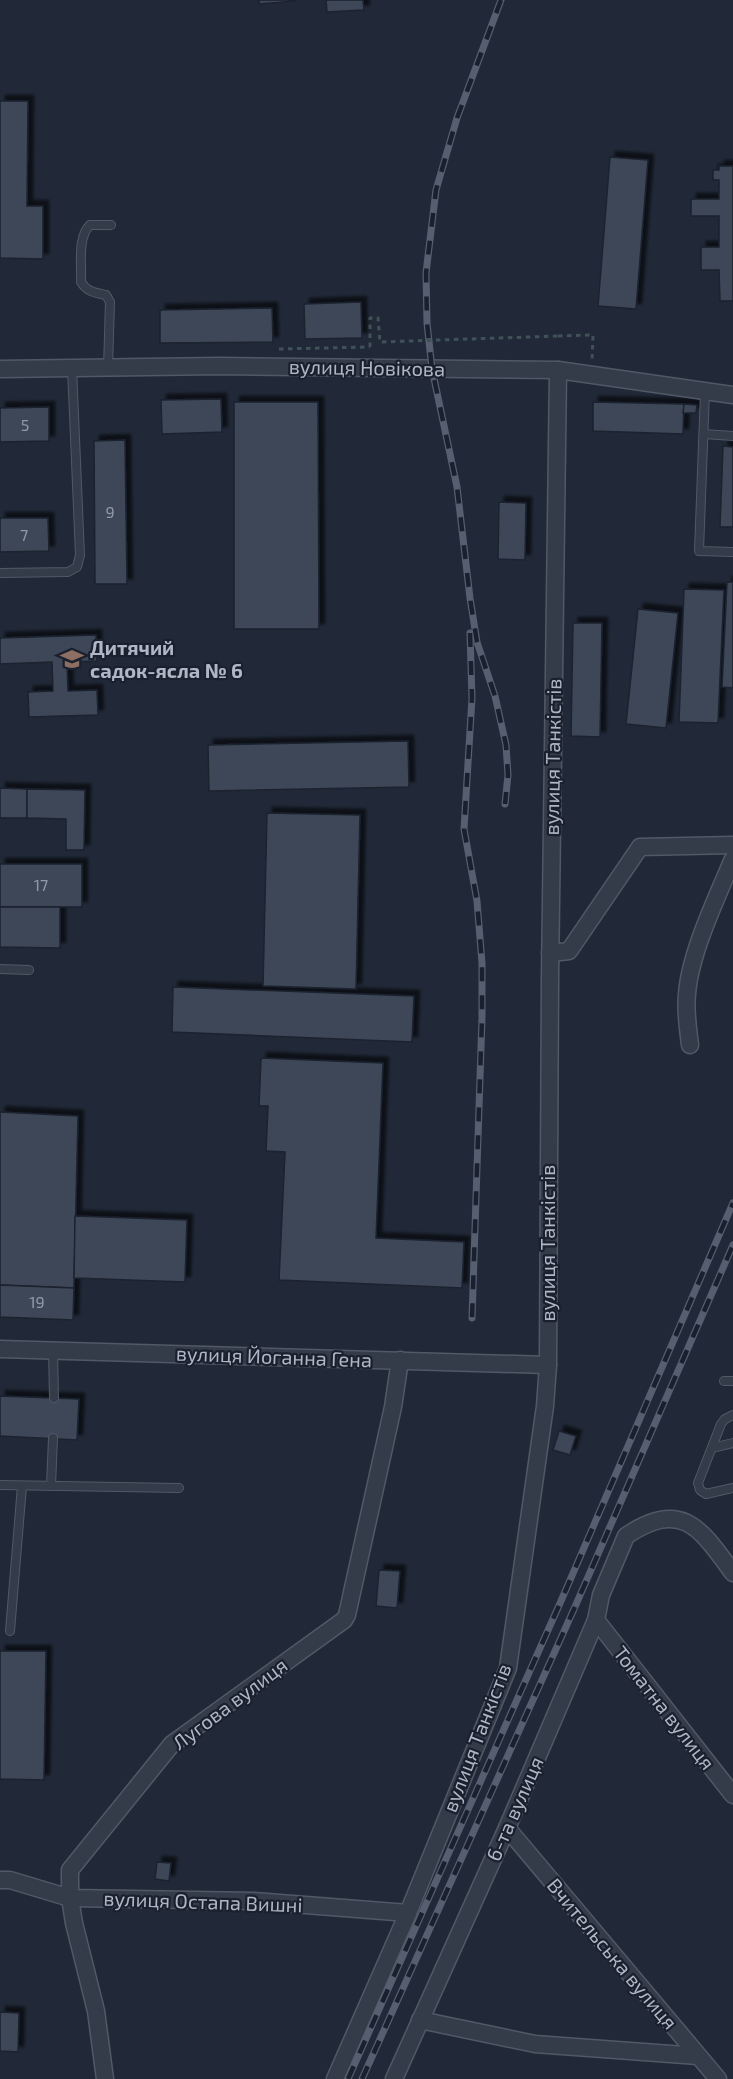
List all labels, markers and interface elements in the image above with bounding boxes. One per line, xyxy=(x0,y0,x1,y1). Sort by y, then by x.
street label: вулиця Новікова xyxy=(289,354,445,381)
house number: 5 xyxy=(21,415,29,434)
house number: 9 xyxy=(105,502,115,521)
house number: 7 xyxy=(20,525,28,544)
place label: Дитячий садок-ясла № 6 xyxy=(90,635,243,682)
school or university icon: Дитячий садок-ясла № 6 xyxy=(59,646,85,672)
street label: вулиця Танкістів xyxy=(539,678,566,836)
house number: 17 xyxy=(34,875,48,894)
street label: вулиця Танкістів xyxy=(535,1165,560,1321)
house number: 19 xyxy=(29,1292,45,1311)
street label: вулиця Йоганна Гена xyxy=(176,1341,372,1372)
street label: Томатна вулиця xyxy=(608,1641,721,1775)
street label: Лугова вулиця xyxy=(167,1652,292,1755)
street label: вулиця Танкістів xyxy=(437,1660,516,1816)
street label: 6-та вулиця xyxy=(480,1753,549,1865)
street label: Вчительська вулиця xyxy=(542,1873,683,2034)
street label: вулиця Остапа Вишні xyxy=(103,1886,303,1917)

